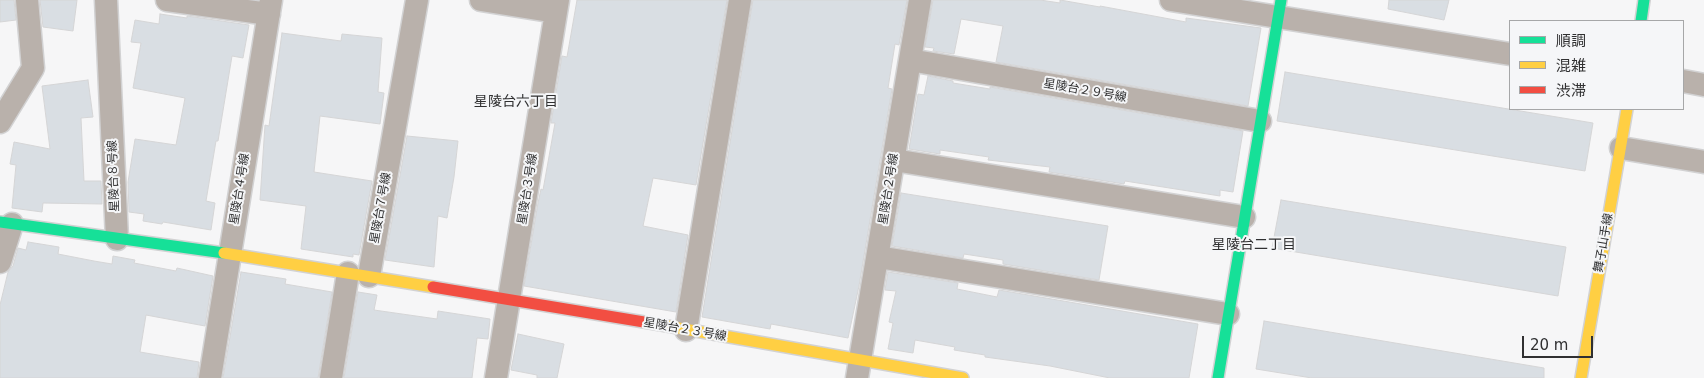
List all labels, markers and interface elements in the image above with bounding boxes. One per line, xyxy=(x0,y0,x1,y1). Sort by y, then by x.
legend xyxy=(1509,20,1684,110)
text: 順調 xyxy=(1556,32,1586,50)
text: 混雑 xyxy=(1556,57,1586,75)
street label: 星陵台２９号線 xyxy=(1042,77,1128,105)
text: 渋滞 xyxy=(1556,82,1586,100)
district label: 星陵台六丁目 xyxy=(474,94,558,110)
street label: 星陵台８号線 xyxy=(106,140,122,212)
street label: 星陵台４号線 xyxy=(227,152,253,226)
street label: 星陵台３号線 xyxy=(515,152,541,226)
street label: 星陵台２号線 xyxy=(876,152,902,226)
street label: 星陵台７号線 xyxy=(368,171,394,245)
street label: 舞子山手線 xyxy=(1592,212,1616,274)
district label: 星陵台二丁目 xyxy=(1212,237,1296,253)
street label: 星陵台２３号線 xyxy=(642,316,728,344)
scale bar xyxy=(1524,326,1595,358)
text: 20 m xyxy=(1530,336,1568,354)

